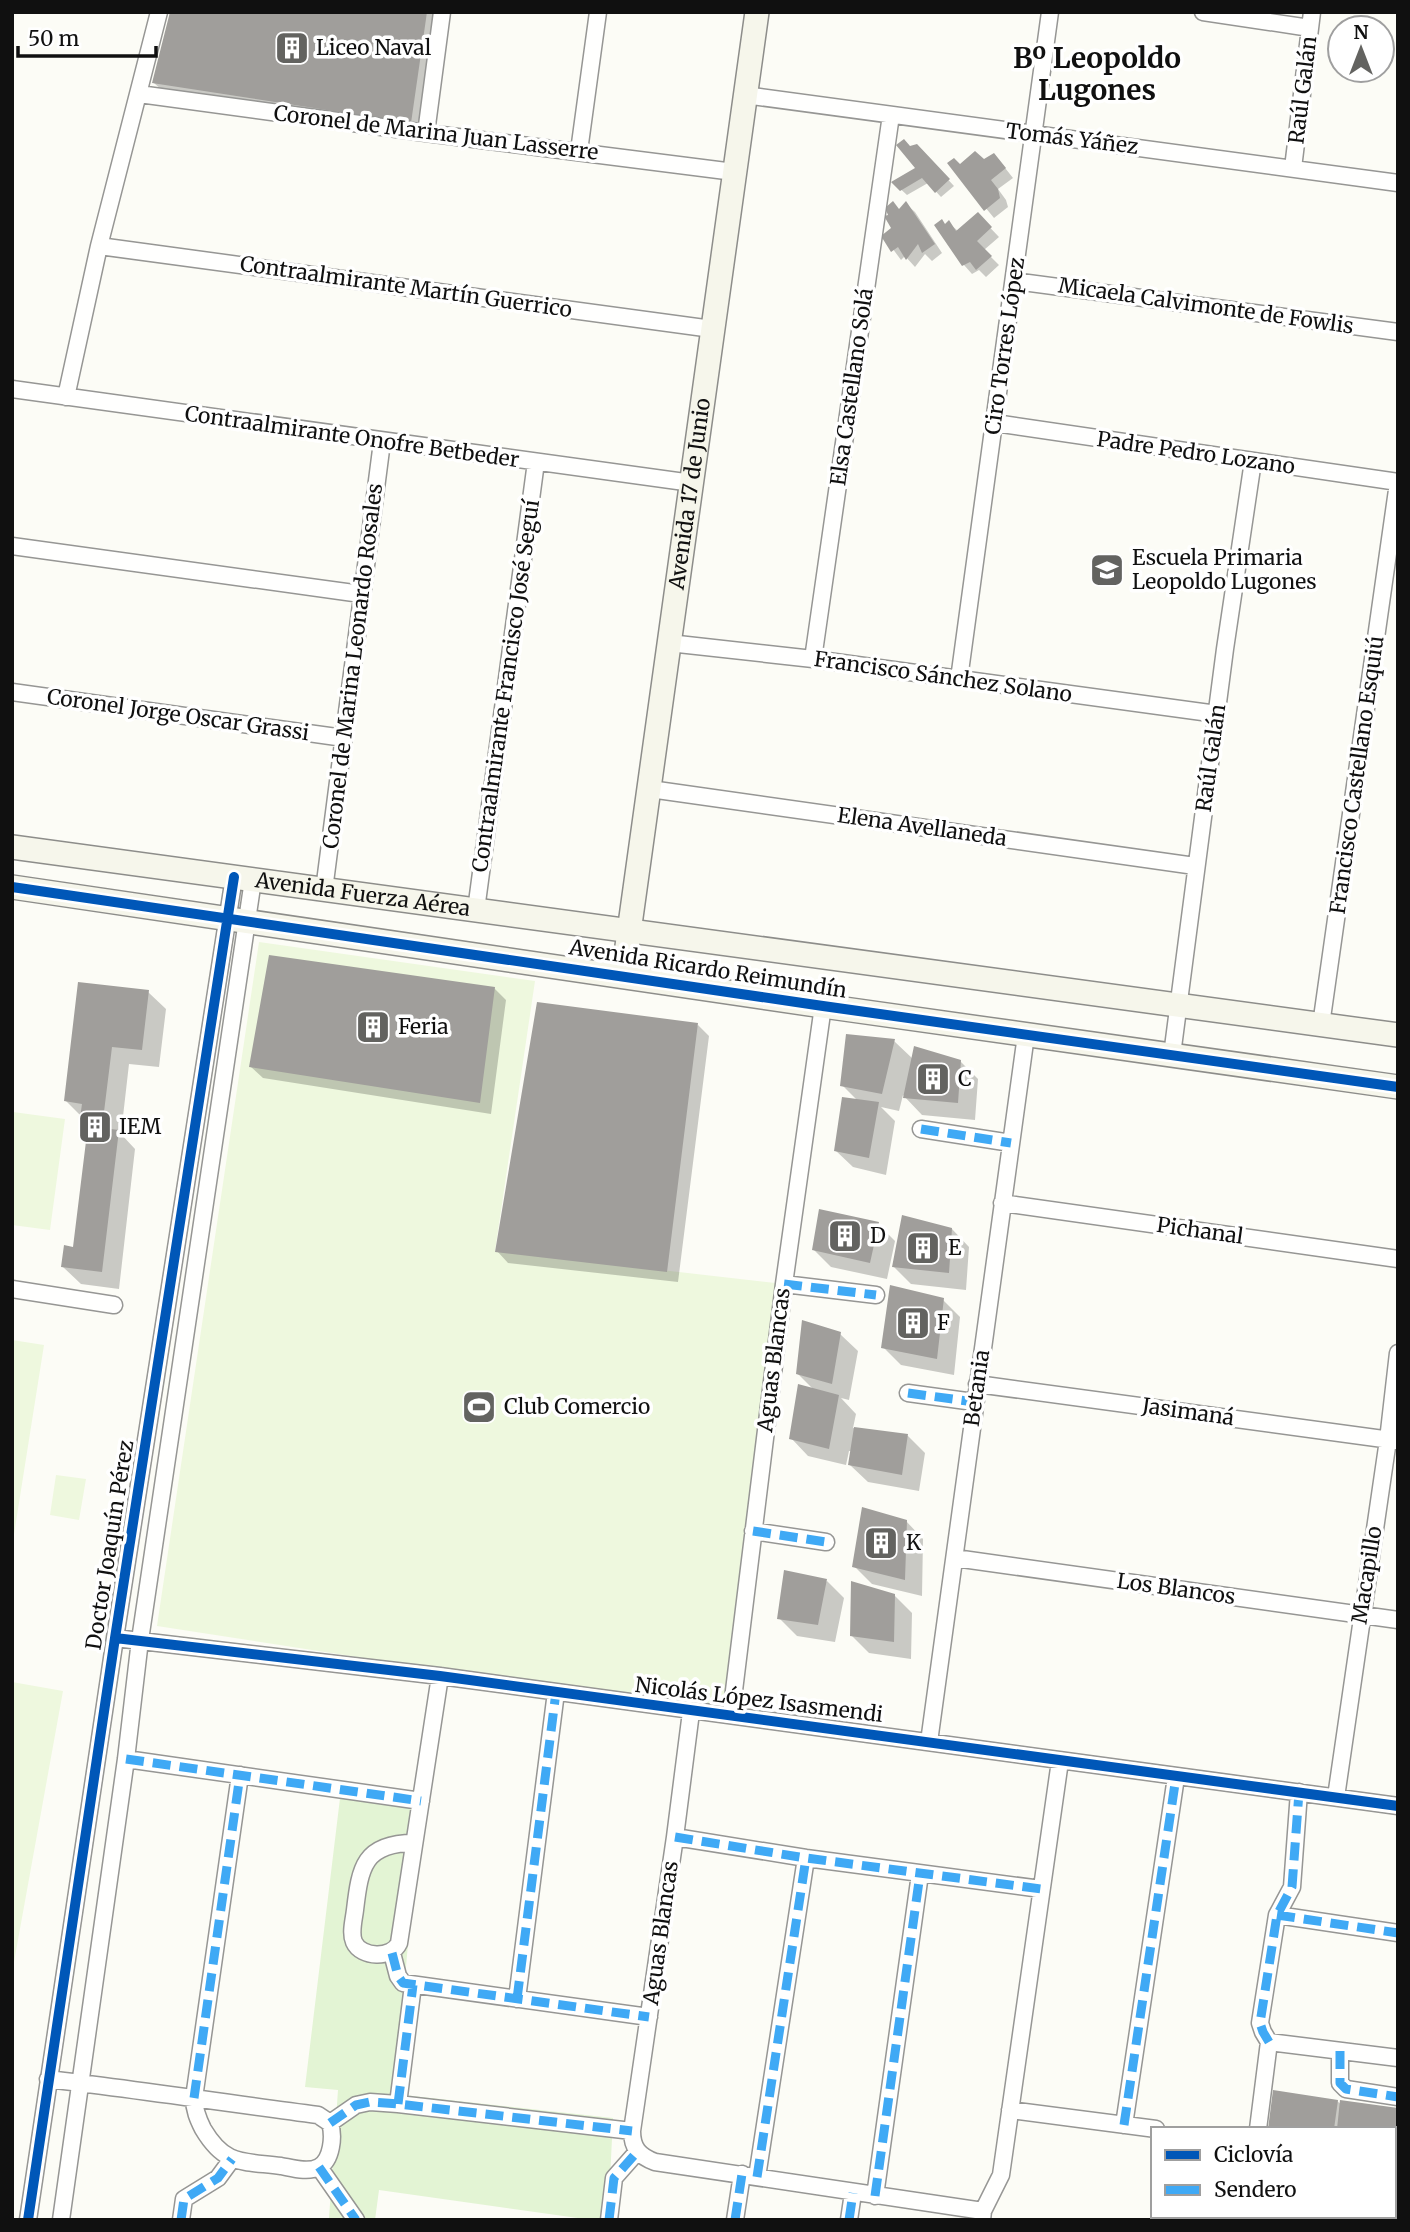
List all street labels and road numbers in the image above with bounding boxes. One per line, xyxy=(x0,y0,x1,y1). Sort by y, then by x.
street label: Raúl Galán xyxy=(1282,34,1323,145)
street label: Coronel de Marina Juan Lasserre xyxy=(272,99,600,166)
street label: Tomás Yáñez xyxy=(1004,117,1140,160)
street label: Contraalmirante Martín Guerrico xyxy=(238,250,574,323)
street label: Ciro Torres López xyxy=(979,256,1030,436)
street label: Micaela Calvimonte de Fowlis xyxy=(1057,271,1355,340)
street label: Elsa Castellano Solá xyxy=(824,286,879,487)
street label: Avenida 17 de Junio xyxy=(663,396,716,592)
street label: Contraalmirante Onofre Betbeder xyxy=(183,400,521,473)
street label: Padre Pedro Lozano xyxy=(1095,425,1297,480)
street label: Coronel de Marina Leonardo Rosales xyxy=(317,482,388,850)
street label: Contraalmirante Francisco José Seguí xyxy=(466,497,545,874)
street label: Francisco Castellano Esquiú xyxy=(1324,634,1389,916)
street label: Francisco Sánchez Solano xyxy=(812,645,1074,708)
street label: Coronel Jorge Oscar Grassi xyxy=(45,683,311,746)
street label: Raúl Galán xyxy=(1190,702,1231,814)
street label: Elena Avellaneda xyxy=(836,801,1009,852)
street label: Avenida Fuerza Aérea xyxy=(253,866,472,922)
street label: Avenida Ricardo Reimundín xyxy=(566,933,849,1004)
street label: Pichanal xyxy=(1155,1211,1246,1250)
street label: Aguas Blancas xyxy=(751,1286,796,1435)
street label: Betania xyxy=(958,1348,995,1428)
street label: Jasimaná xyxy=(1139,1392,1236,1431)
street label: Doctor Joaquín Pérez xyxy=(80,1438,139,1652)
street label: Macapillo xyxy=(1345,1524,1388,1626)
street label: Los Blancos xyxy=(1115,1567,1237,1610)
street label: Nicolás López Isasmendi xyxy=(633,1671,885,1728)
street label: Aguas Blancas xyxy=(637,1859,684,2008)

